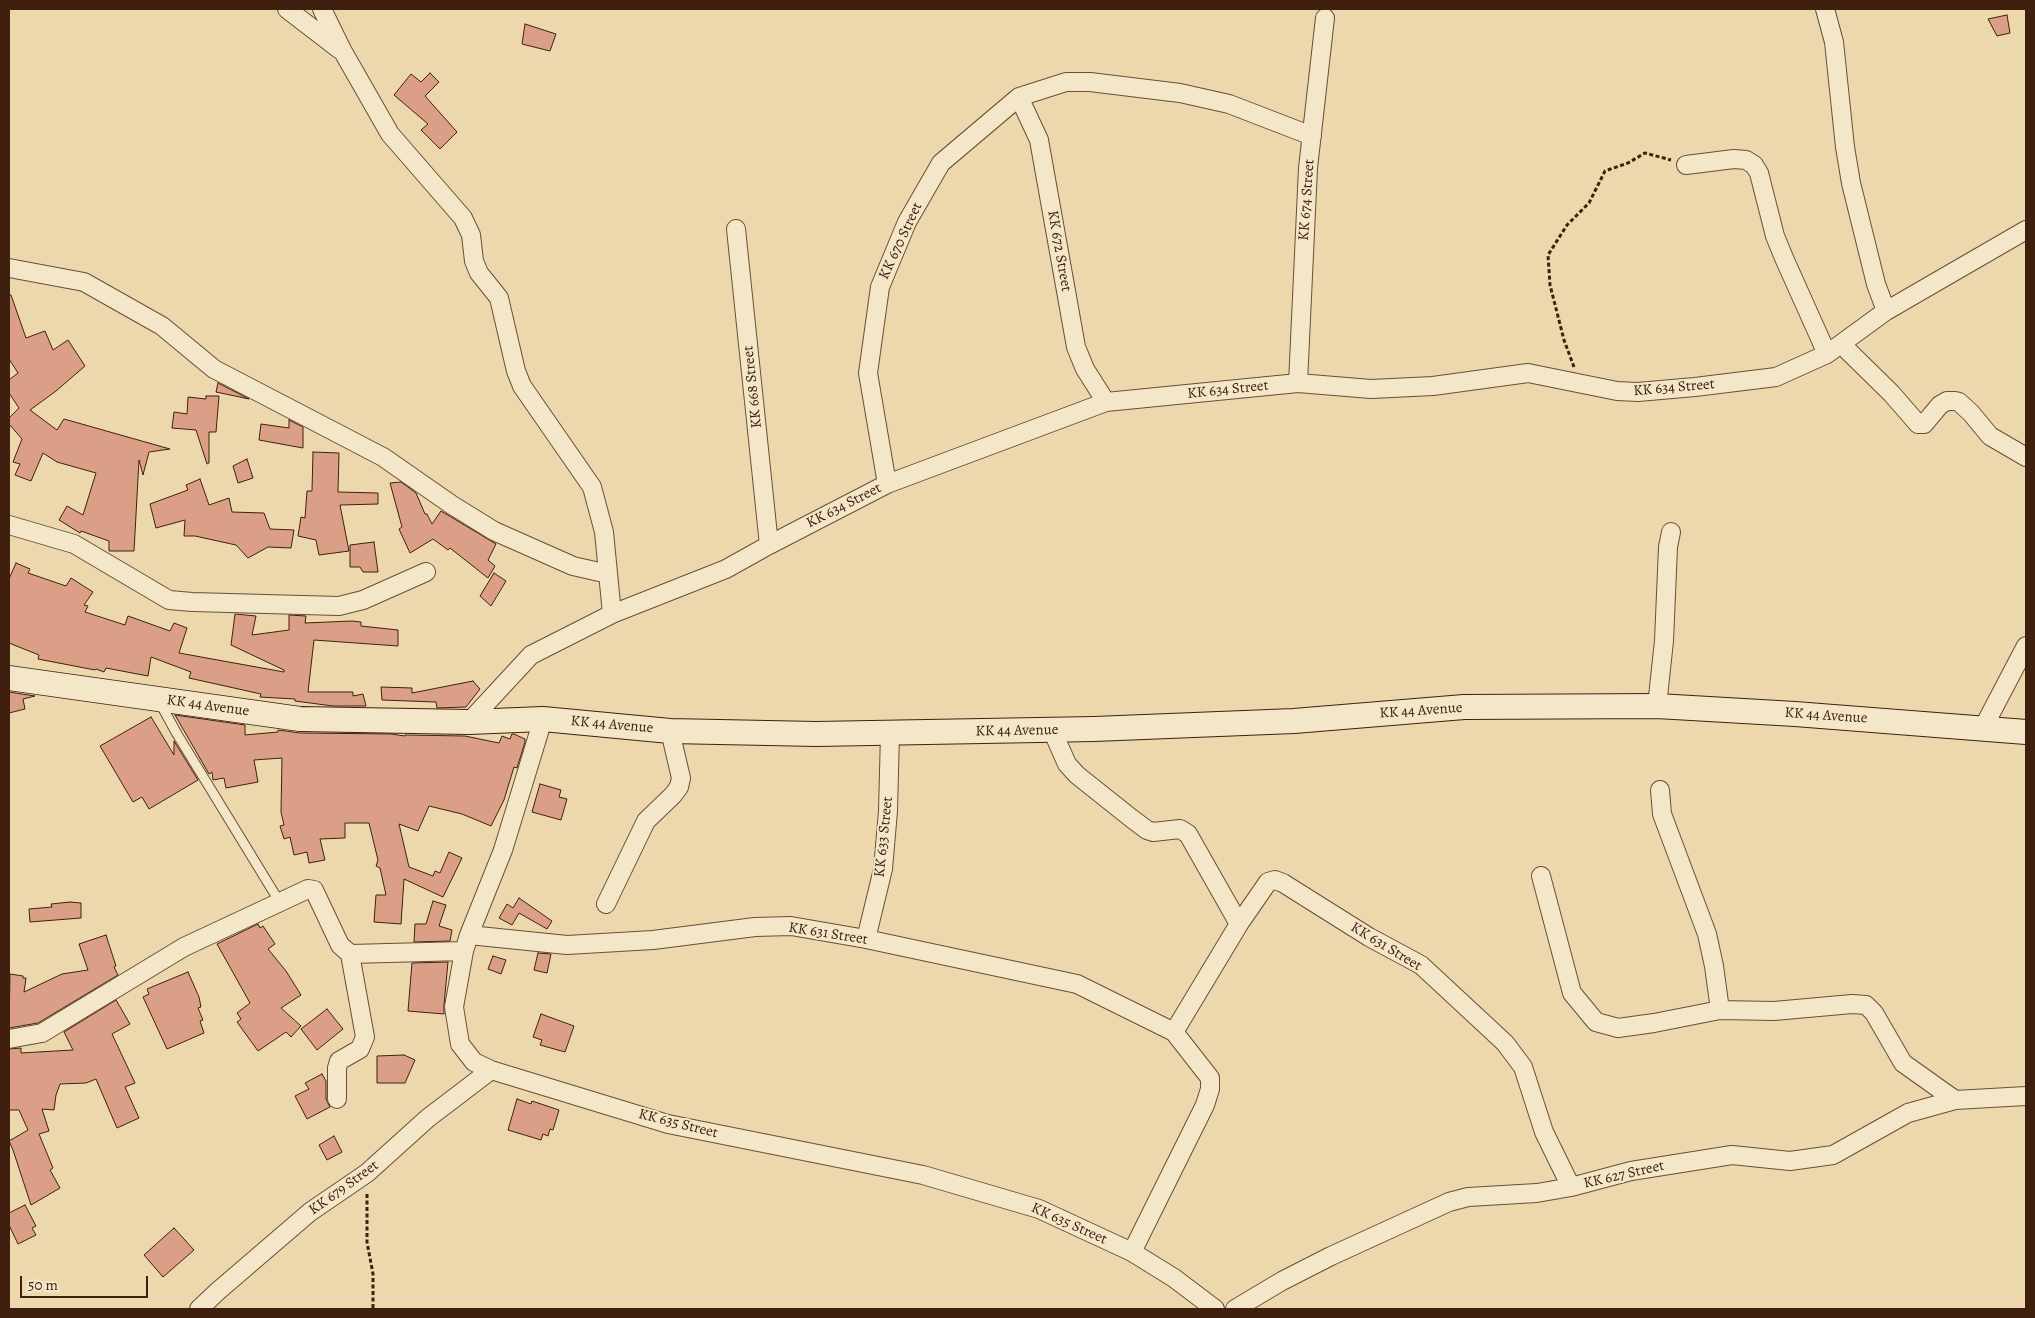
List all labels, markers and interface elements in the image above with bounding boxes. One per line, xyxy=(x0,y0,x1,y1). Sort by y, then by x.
street label: KK 674 Street xyxy=(1295,159,1319,241)
street label: KK 670 Street xyxy=(875,200,927,282)
street label: KK 672 Street xyxy=(1043,209,1075,293)
street label: KK 668 Street xyxy=(740,345,766,429)
street label: KK 634 Street xyxy=(1633,375,1715,401)
street label: KK 634 Street xyxy=(1186,377,1270,403)
street label: KK 634 Street xyxy=(804,479,884,533)
street label: KK 44 Avenue xyxy=(166,691,250,721)
street label: KK 44 Avenue xyxy=(1379,699,1463,723)
street label: KK 44 Avenue xyxy=(1784,704,1868,728)
street label: KK 44 Avenue xyxy=(570,712,654,738)
street label: KK 44 Avenue xyxy=(975,721,1059,741)
street label: KK 633 Street xyxy=(871,796,897,878)
street label: KK 631 Street xyxy=(787,919,869,949)
street label: KK 631 Street xyxy=(1347,919,1425,975)
street label: KK 635 Street xyxy=(636,1105,720,1143)
street label: KK 679 Street xyxy=(306,1157,382,1219)
street label: KK 627 Street xyxy=(1582,1157,1666,1193)
street label: KK 635 Street xyxy=(1028,1199,1110,1249)
scale bar xyxy=(22,1266,150,1298)
text: 50 m xyxy=(28,1275,58,1295)

